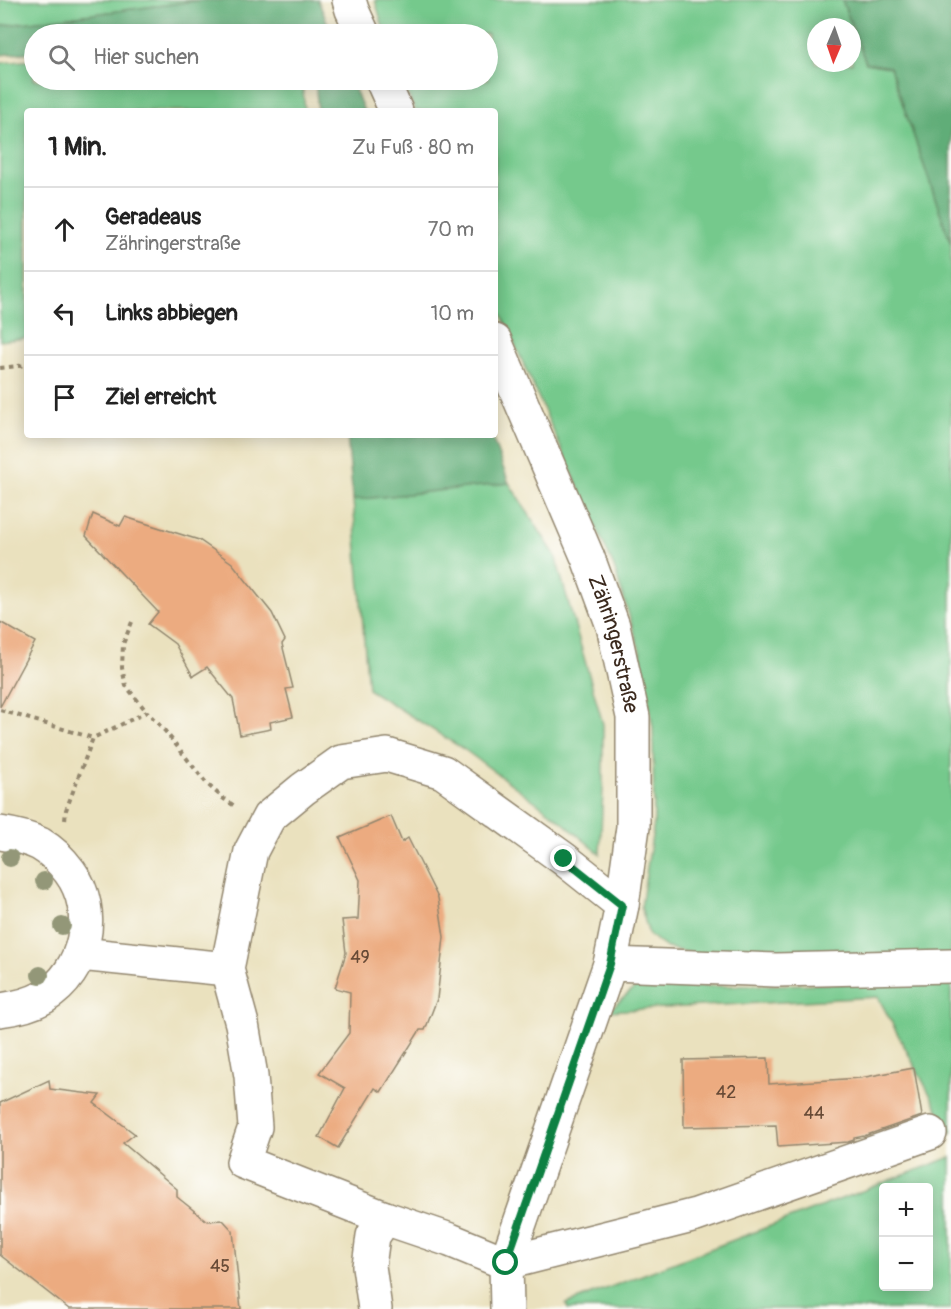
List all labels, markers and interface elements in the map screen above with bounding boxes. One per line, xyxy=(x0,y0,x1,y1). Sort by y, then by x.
north arrow xyxy=(807,18,861,72)
search box xyxy=(24,24,498,90)
icon: search xyxy=(45,41,78,74)
text: Hier suchen xyxy=(93,43,199,71)
text: 1 Min. xyxy=(48,131,107,163)
text: Zu Fuß · 80 m xyxy=(352,135,474,160)
text: Geradeaus xyxy=(105,203,201,231)
icon: ahead xyxy=(48,213,81,246)
text: 70 m xyxy=(428,217,474,242)
text: Zähringerstraße xyxy=(105,231,241,256)
icon: left xyxy=(48,297,81,330)
text: Links abbiegen xyxy=(105,299,238,327)
text: 10 m xyxy=(430,301,474,326)
icon: arrive xyxy=(48,381,81,414)
text: Ziel erreicht xyxy=(105,383,216,411)
street label: Zähringerstraße xyxy=(581,571,645,716)
route end xyxy=(550,845,576,871)
house number: 49 xyxy=(350,946,370,969)
house number: 42 xyxy=(716,1081,736,1104)
house number: 44 xyxy=(804,1102,825,1125)
map controls xyxy=(879,1183,933,1291)
button: + xyxy=(879,1183,933,1237)
button: − xyxy=(879,1237,933,1291)
route start xyxy=(492,1249,518,1275)
house number: 45 xyxy=(210,1255,230,1278)

